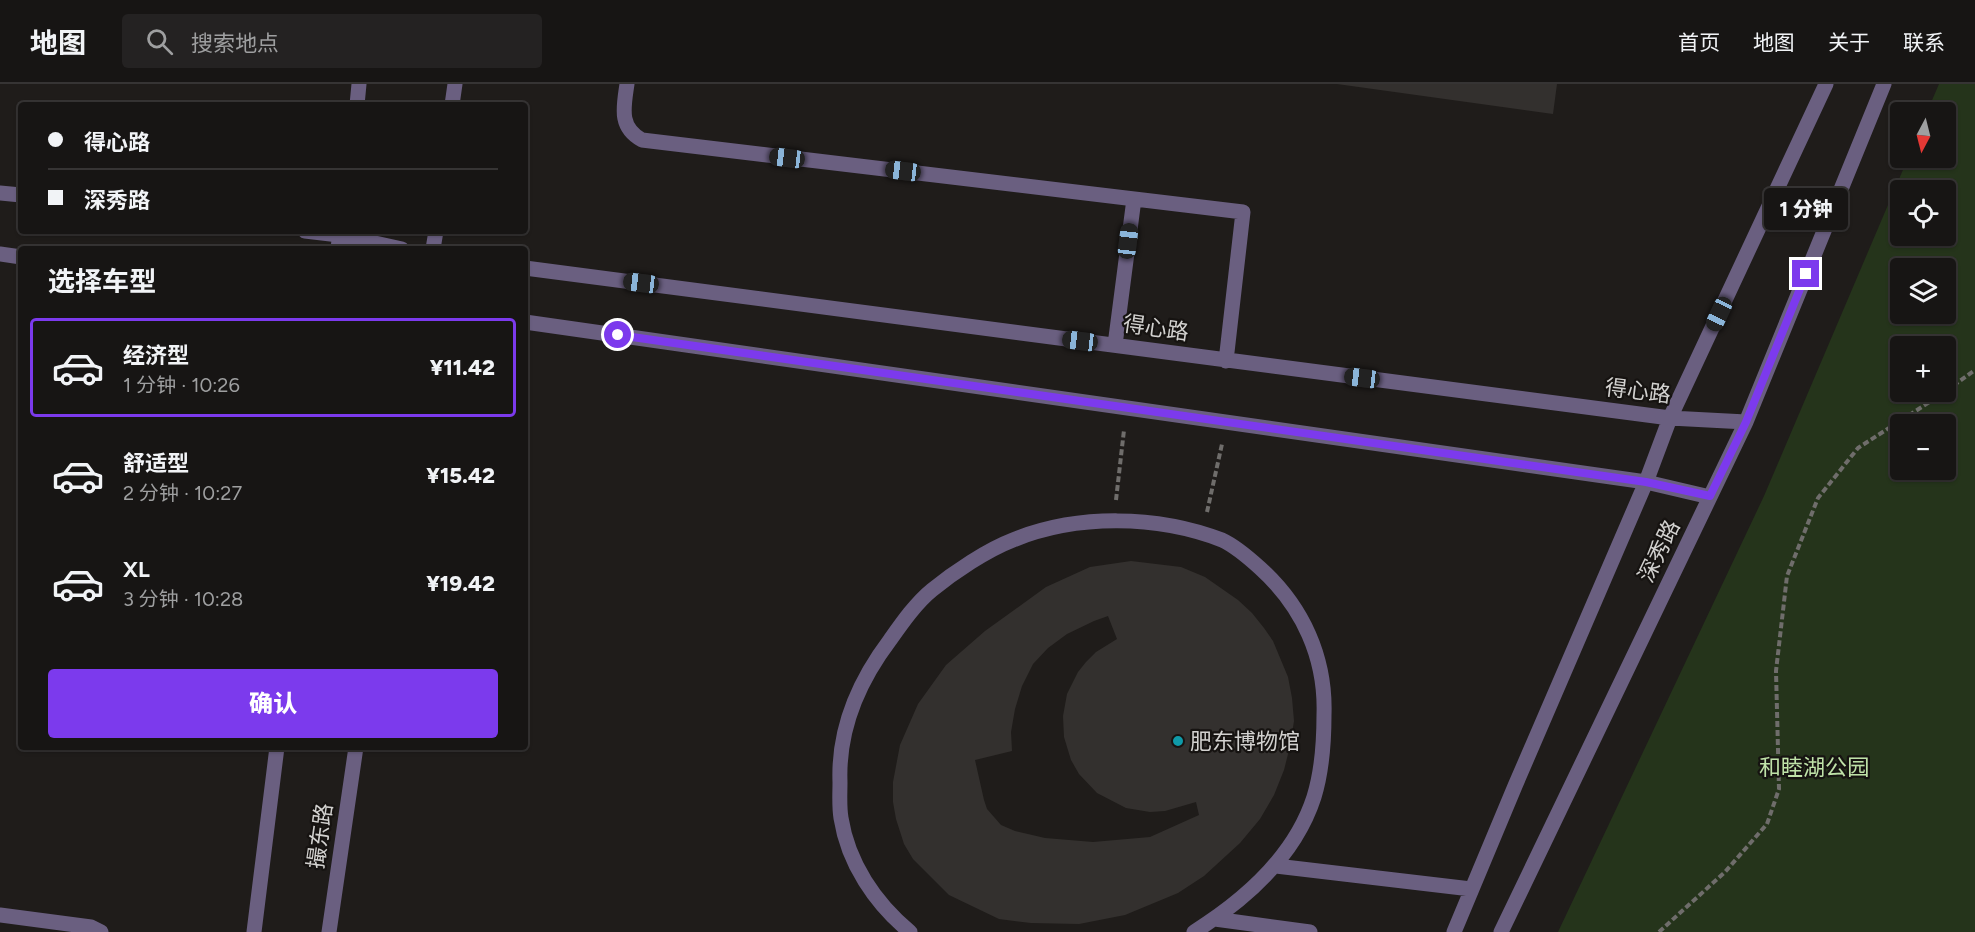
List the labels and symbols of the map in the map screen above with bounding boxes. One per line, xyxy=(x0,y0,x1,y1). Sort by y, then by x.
north arrow xyxy=(1890,102,1956,168)
car xyxy=(768,147,806,169)
car xyxy=(884,160,922,182)
callout: 1 分钟 xyxy=(1764,187,1848,229)
car xyxy=(1117,222,1139,260)
route end xyxy=(1792,260,1819,287)
car xyxy=(622,272,660,294)
car xyxy=(1703,294,1735,334)
street label: 得心路 xyxy=(1121,310,1191,346)
route start xyxy=(604,321,631,348)
car xyxy=(1061,330,1099,352)
car xyxy=(1343,367,1381,389)
street label: 得心路 xyxy=(1604,374,1672,408)
street label: 深秀路 xyxy=(1632,515,1686,587)
place label: 肥东博物馆 xyxy=(1190,728,1300,755)
marker: 肥东博物馆 xyxy=(1171,734,1185,748)
park label: 和睦湖公园 xyxy=(1759,754,1869,781)
street label: 撮东路 xyxy=(302,801,338,871)

